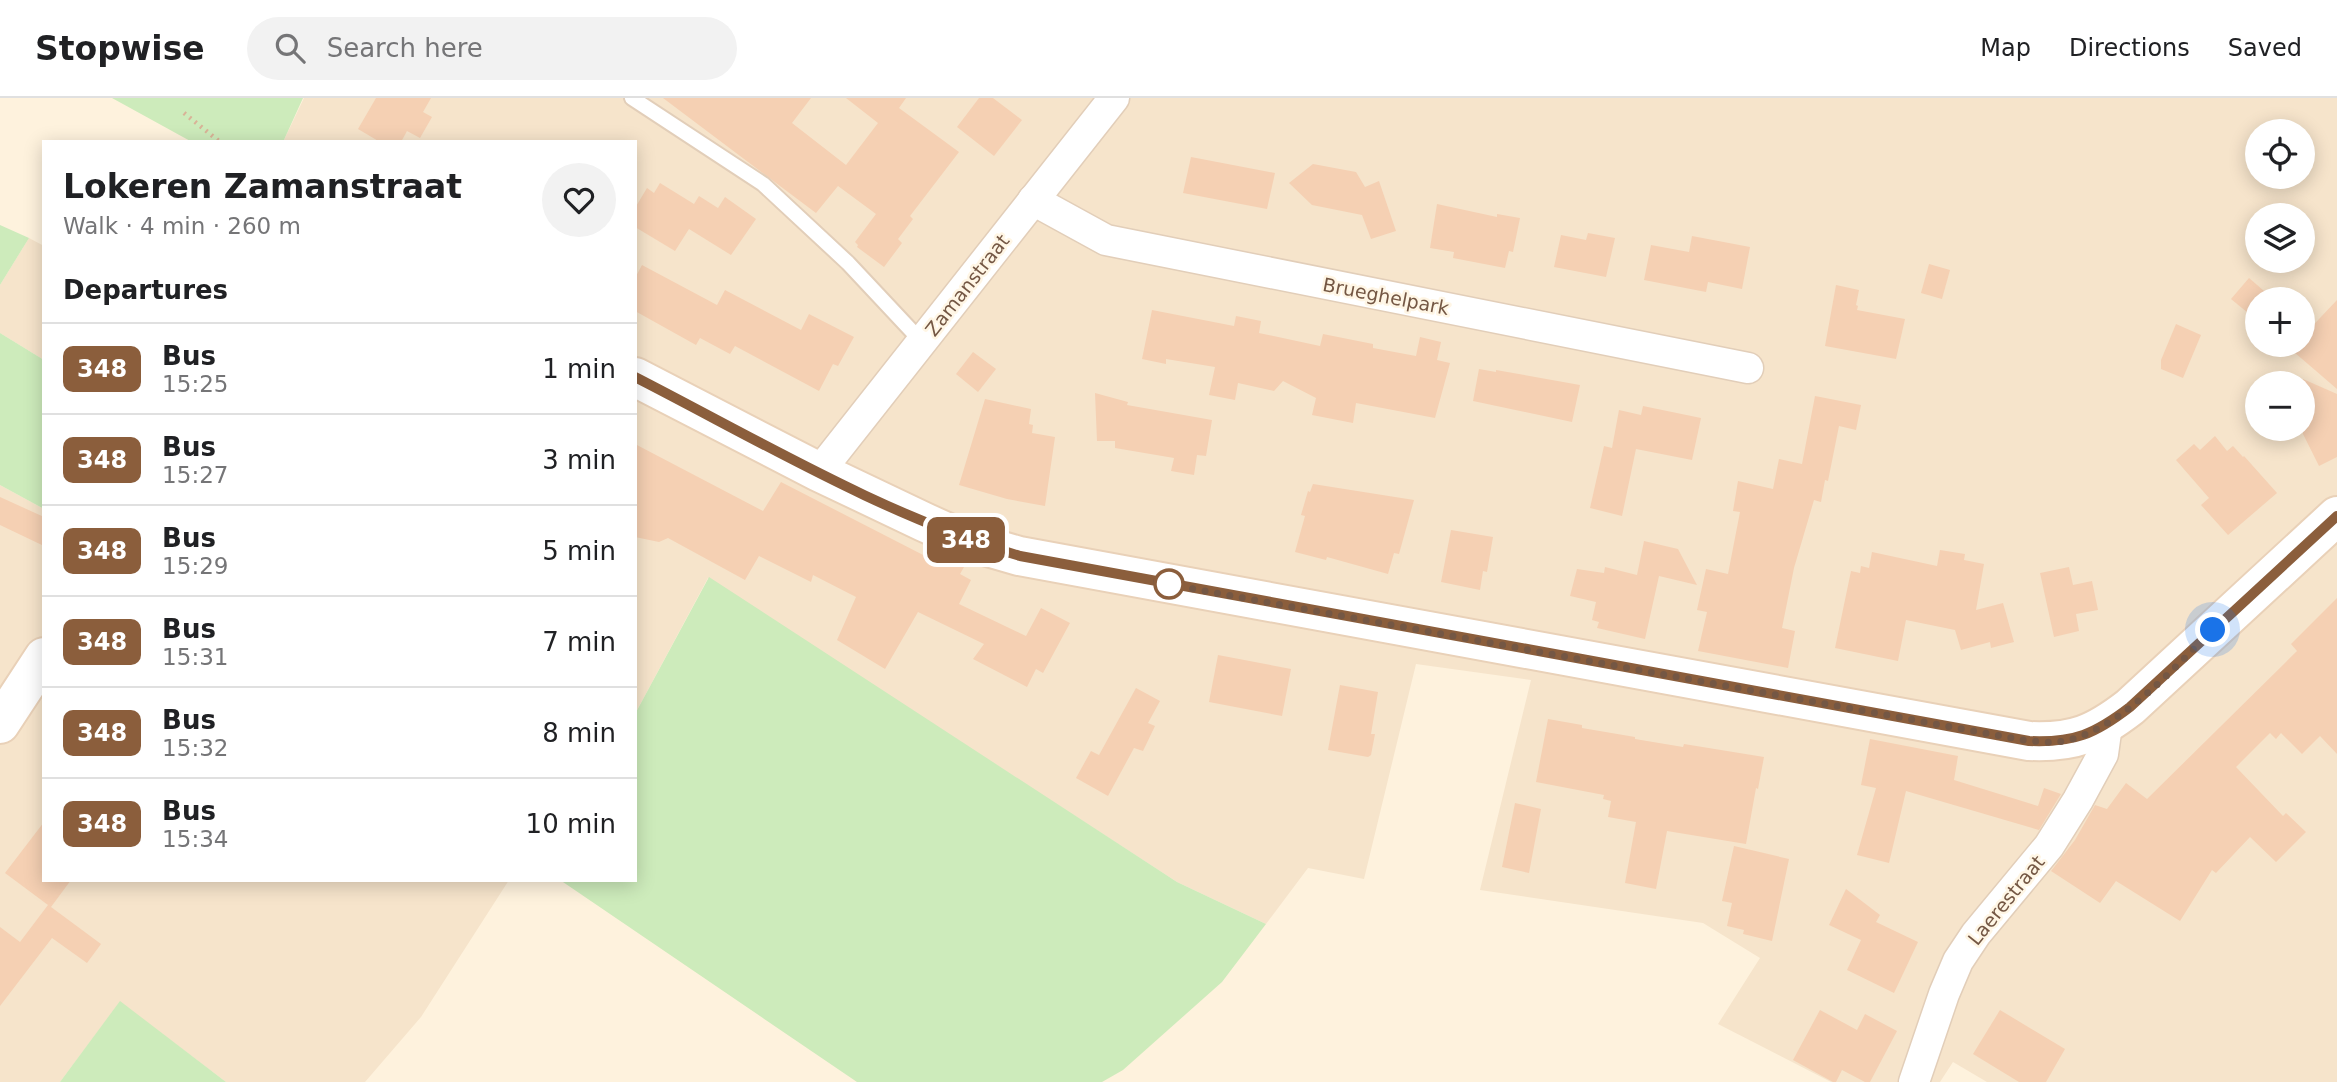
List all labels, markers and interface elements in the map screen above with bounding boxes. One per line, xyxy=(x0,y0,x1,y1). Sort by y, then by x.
search box xyxy=(247,17,737,80)
text: Stopwise xyxy=(35,29,205,68)
icon: search xyxy=(271,29,309,67)
text: Search here xyxy=(327,33,483,63)
text: Map xyxy=(1980,34,2031,62)
text: Directions xyxy=(2069,34,2190,62)
text: Saved xyxy=(2228,34,2302,62)
map controls xyxy=(2245,119,2315,441)
button: locate xyxy=(2245,119,2315,189)
button: heart xyxy=(542,163,616,237)
text: Lokeren Zamanstraat xyxy=(63,167,462,206)
button: layers xyxy=(2245,203,2315,273)
text: Walk · 4 min · 260 m xyxy=(63,213,301,239)
street label: Zamanstraat xyxy=(921,230,1013,340)
street label: Brueghelpark xyxy=(1321,273,1451,319)
text: Departures xyxy=(63,275,228,305)
button: + xyxy=(2245,287,2315,357)
text: Bus xyxy=(162,341,216,371)
text: 1 min xyxy=(542,354,616,384)
text: 348 xyxy=(77,355,127,383)
text: 15:25 xyxy=(162,371,228,397)
button: − xyxy=(2245,371,2315,441)
text: Bus xyxy=(162,432,216,462)
text: 3 min xyxy=(542,445,616,475)
text: 348 xyxy=(77,446,127,474)
text: 15:27 xyxy=(162,462,228,488)
line badge: 348 xyxy=(926,517,1006,563)
text: Bus xyxy=(162,523,216,553)
text: 348 xyxy=(941,526,991,554)
text: 5 min xyxy=(542,536,616,566)
text: 348 xyxy=(77,537,127,565)
text: 15:29 xyxy=(162,553,228,579)
unlabelled marker xyxy=(1154,569,1184,599)
your location xyxy=(2195,612,2230,647)
text: Bus xyxy=(162,614,216,644)
text: 7 min xyxy=(542,627,616,657)
text: 348 xyxy=(77,628,127,656)
text: 15:31 xyxy=(162,644,228,670)
text: Bus xyxy=(162,705,216,735)
text: 8 min xyxy=(542,718,616,748)
text: 348 xyxy=(77,719,127,747)
text: 15:32 xyxy=(162,735,228,761)
text: Bus xyxy=(162,796,216,826)
text: 10 min xyxy=(526,809,616,839)
text: 348 xyxy=(77,810,127,838)
text: 15:34 xyxy=(162,826,228,852)
street label: Laerestraat xyxy=(1963,851,2049,949)

